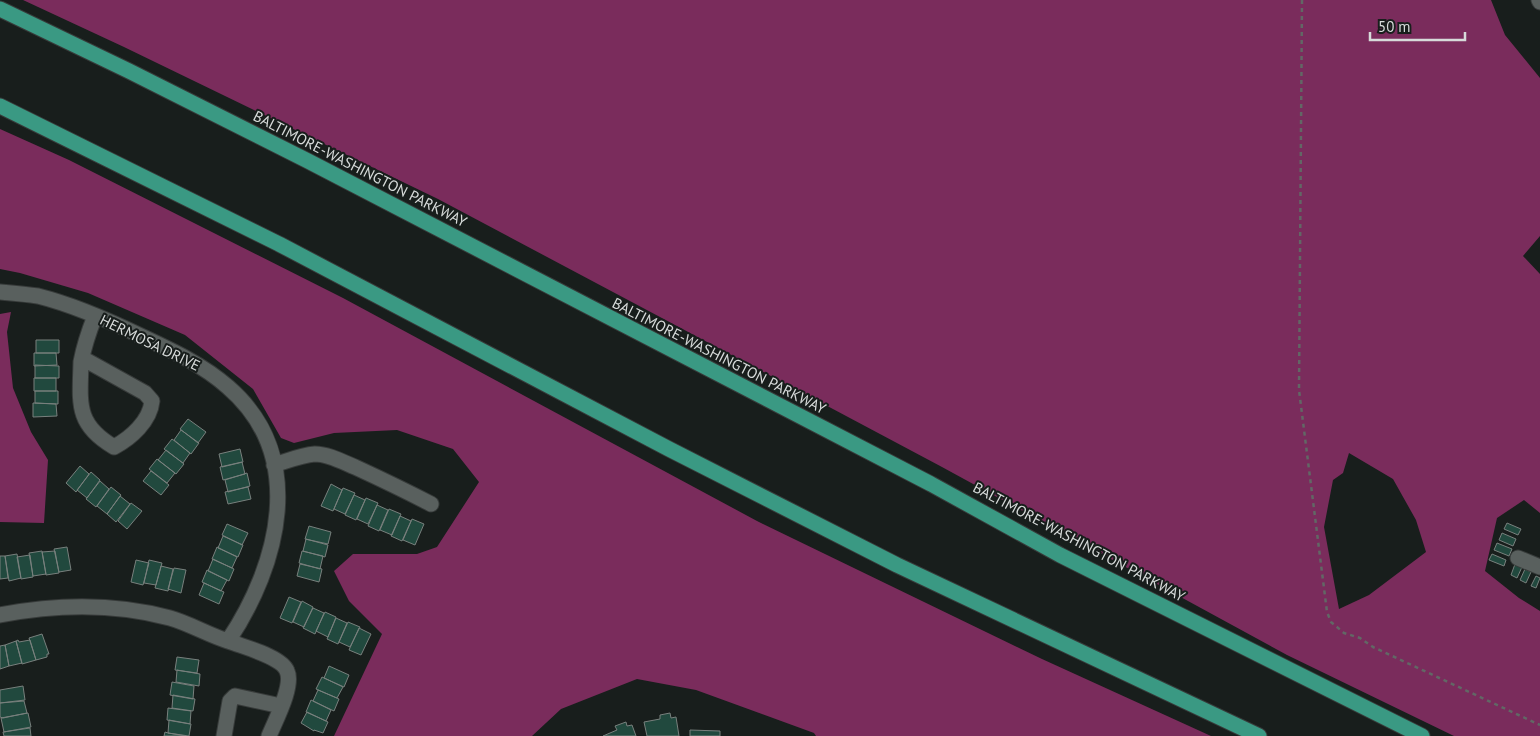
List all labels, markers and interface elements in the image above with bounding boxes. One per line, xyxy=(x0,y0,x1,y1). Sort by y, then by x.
scale bar xyxy=(1370,10,1465,42)
text: 50 m xyxy=(1378,17,1411,36)
street label: BALTIMORE-WASHINGTON PARKWAY xyxy=(250,106,471,231)
street label: BALTIMORE-WASHINGTON PARKWAY xyxy=(609,293,830,418)
street label: HERMOSA DRIVE xyxy=(97,310,203,375)
street label: BALTIMORE-WASHINGTON PARKWAY xyxy=(970,477,1189,606)

